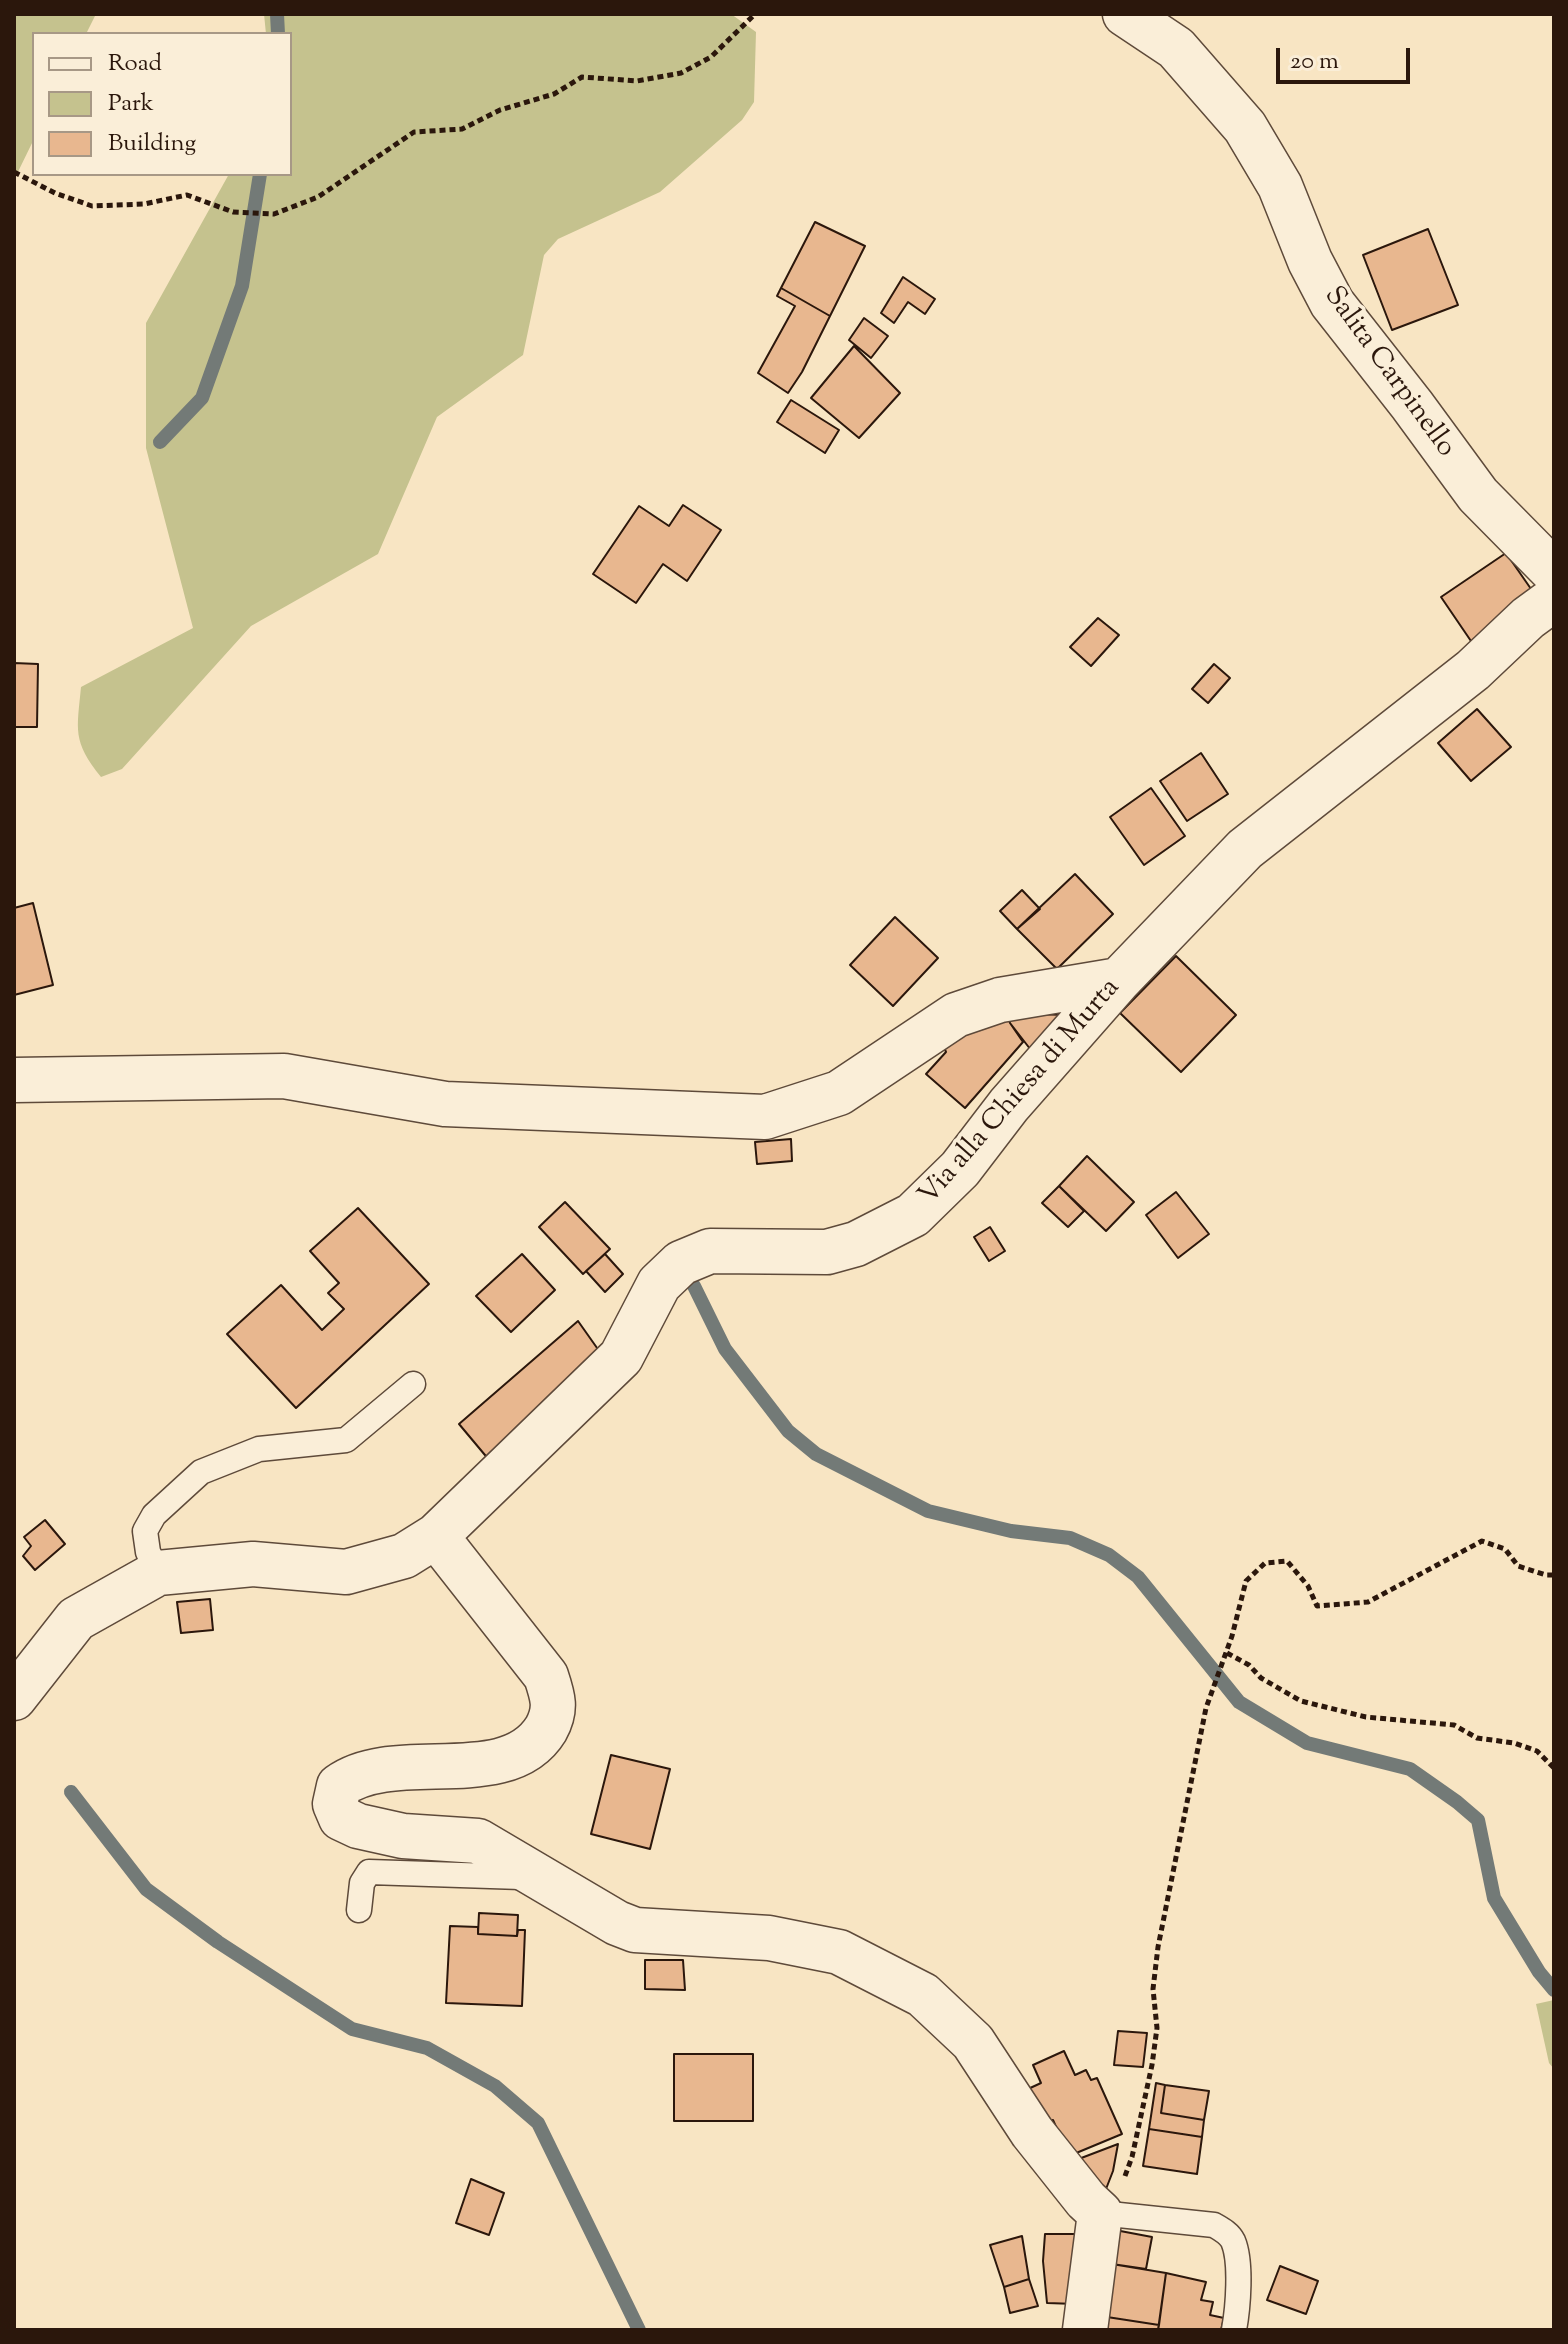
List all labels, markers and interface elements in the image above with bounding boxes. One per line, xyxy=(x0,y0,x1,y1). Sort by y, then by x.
legend xyxy=(32,32,292,176)
scale bar xyxy=(1280,32,1414,82)
text: 20 m xyxy=(1290,45,1339,79)
text: Road xyxy=(108,47,162,81)
text: Park xyxy=(108,87,154,121)
text: Building xyxy=(108,127,196,161)
street label: Salita Carpinello xyxy=(1315,281,1461,465)
street label: Via alla Chiesa di Murta xyxy=(913,973,1129,1213)

